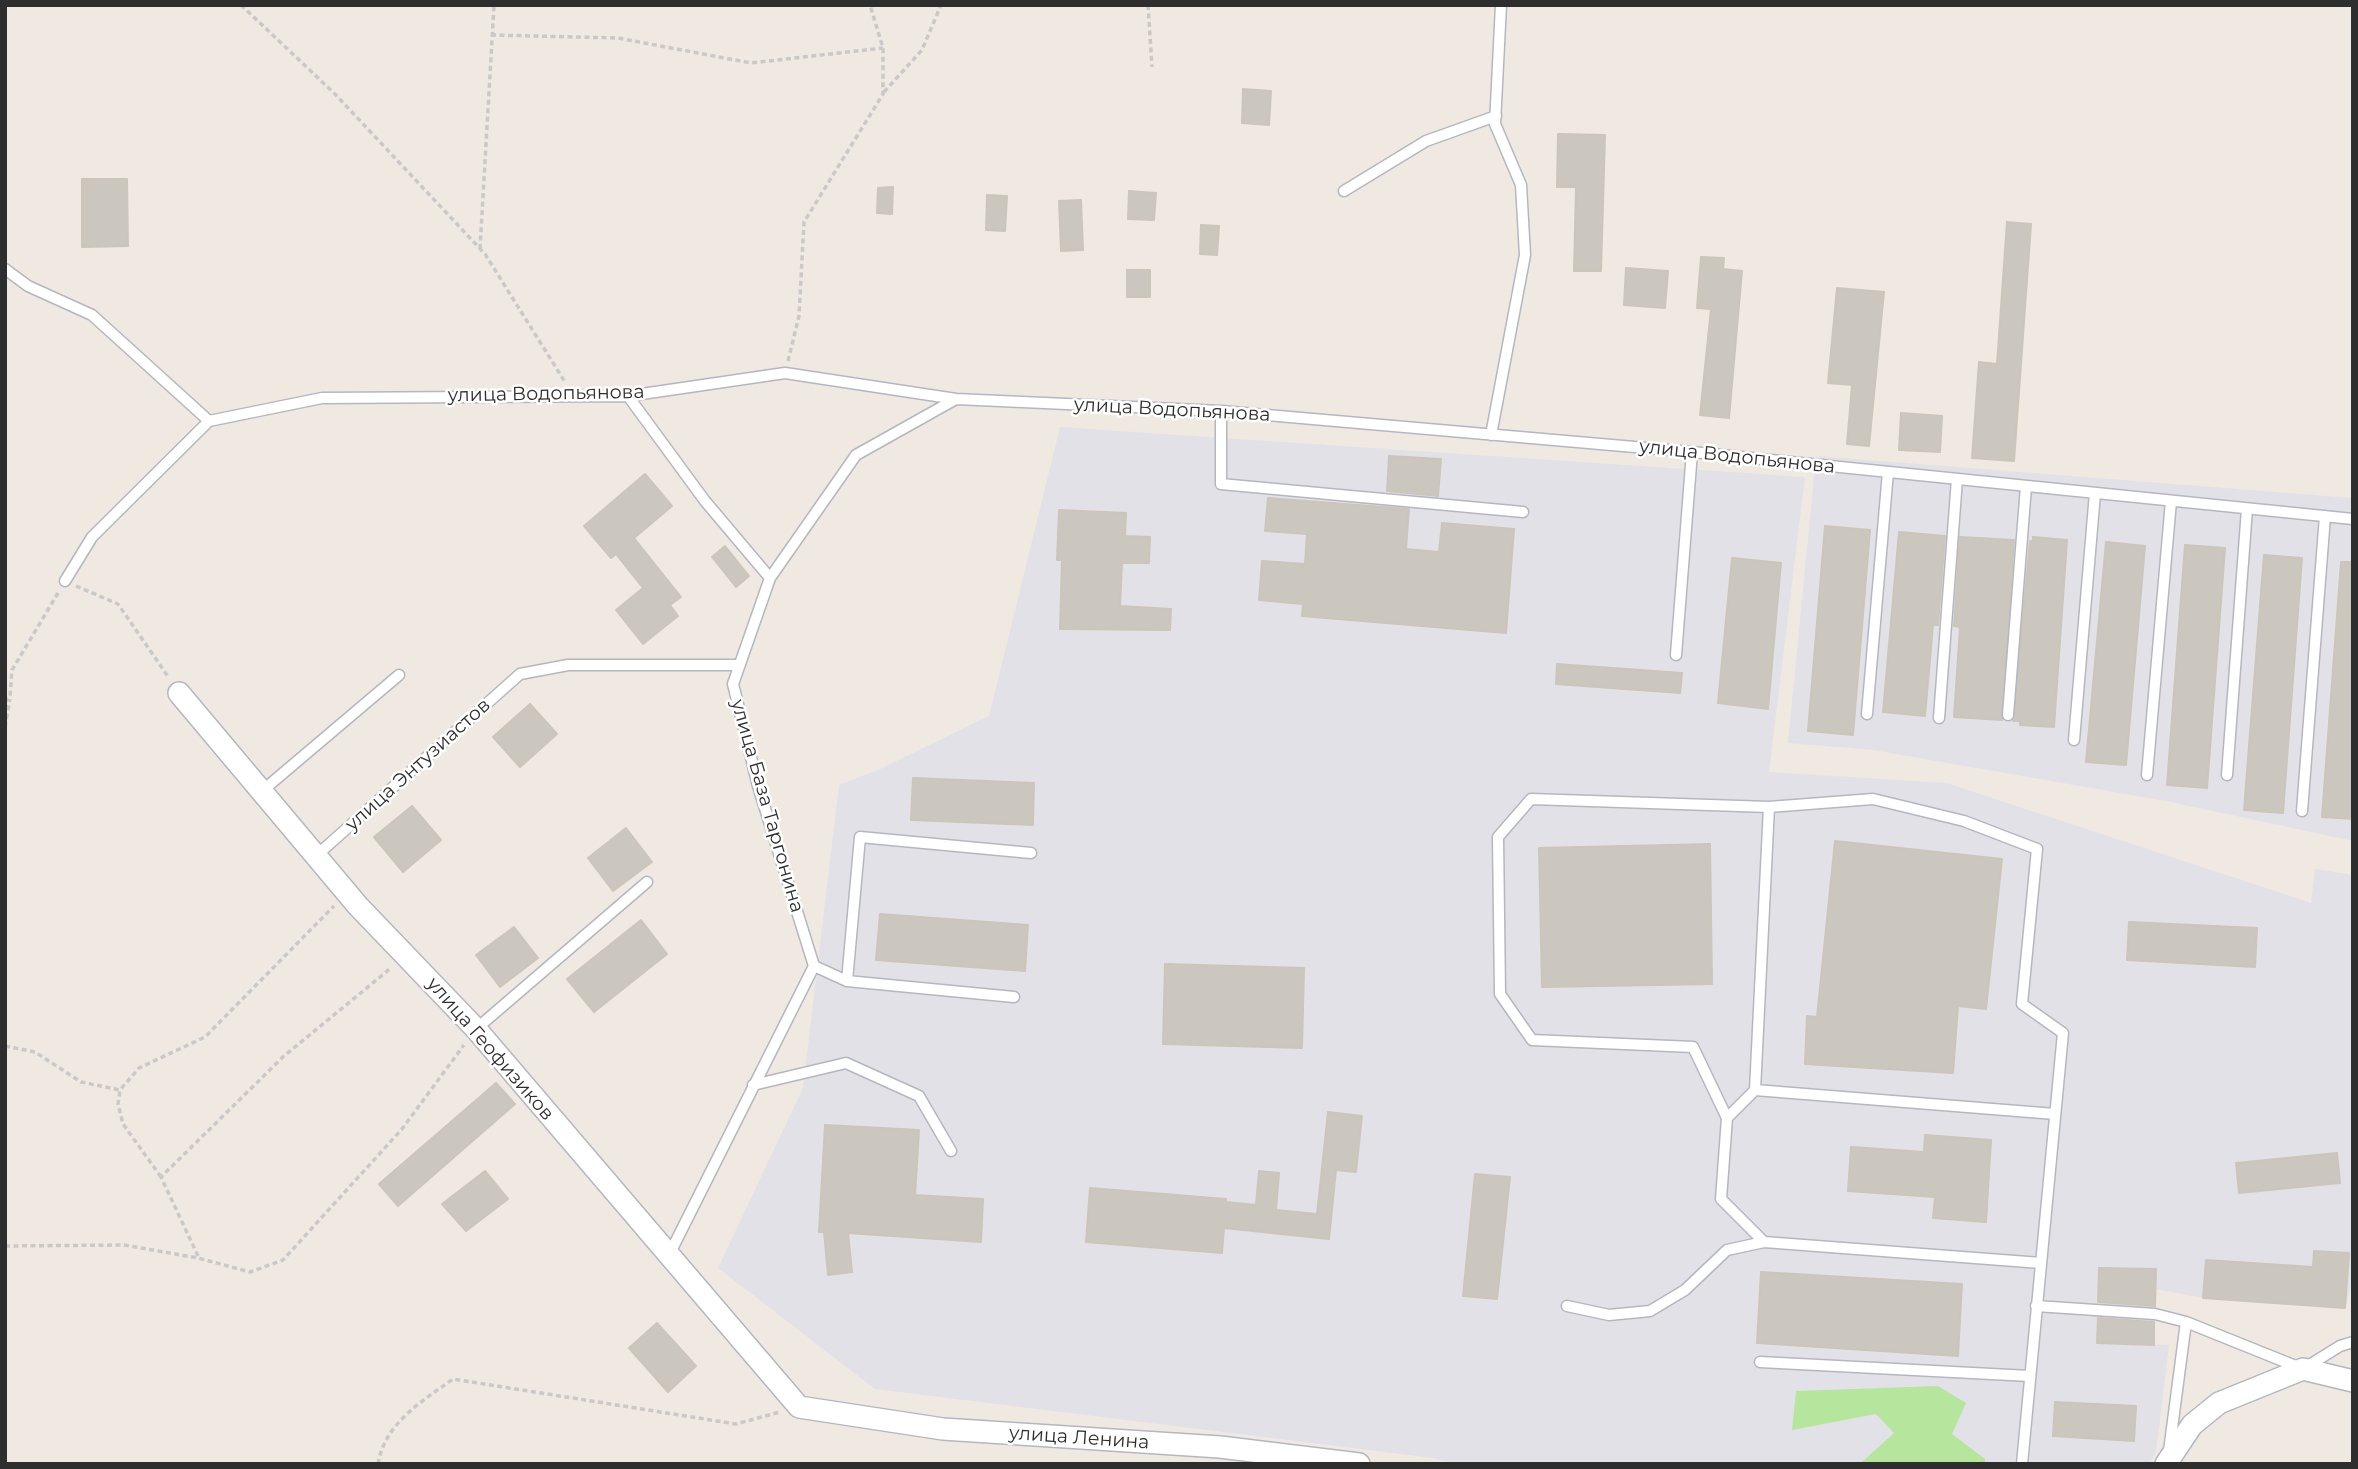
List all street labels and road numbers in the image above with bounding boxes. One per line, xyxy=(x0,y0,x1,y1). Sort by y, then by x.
street label: улица Водопьянова xyxy=(447,381,645,407)
street label: улица Водопьянова xyxy=(1073,393,1271,427)
street label: улица Водопьянова xyxy=(1638,435,1836,479)
street label: улица Энтузиастов xyxy=(341,694,495,836)
street label: улица База Таргонина xyxy=(726,697,808,915)
street label: улица Геофизиков xyxy=(422,973,558,1125)
street label: улица Ленина xyxy=(1008,1422,1150,1454)

